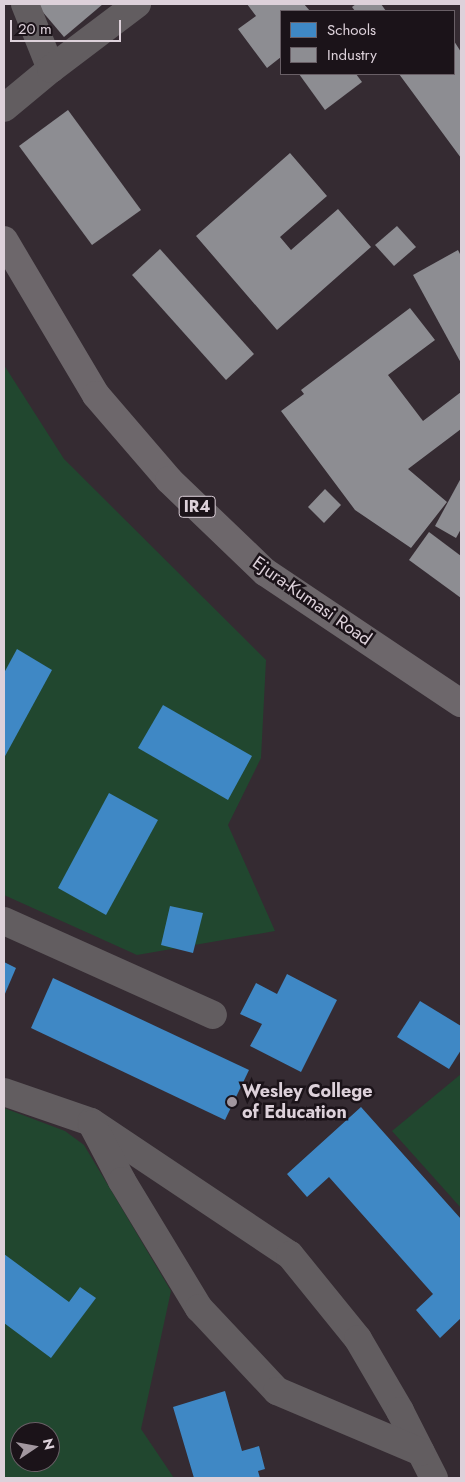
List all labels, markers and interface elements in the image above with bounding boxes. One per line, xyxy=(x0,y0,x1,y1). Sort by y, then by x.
scale bar xyxy=(12,10,124,42)
legend xyxy=(280,10,455,75)
text: 20 m xyxy=(18,18,52,40)
text: Schools xyxy=(327,19,376,41)
text: Industry xyxy=(327,44,377,66)
road number: IR4 xyxy=(178,494,216,520)
street label: Ejura-Kumasi Road xyxy=(248,552,376,650)
place label: Wesley College of Education xyxy=(242,1081,372,1124)
marker: Wesley College of Education xyxy=(226,1096,238,1108)
north arrow xyxy=(10,1422,60,1472)
text: N xyxy=(38,1437,60,1452)

